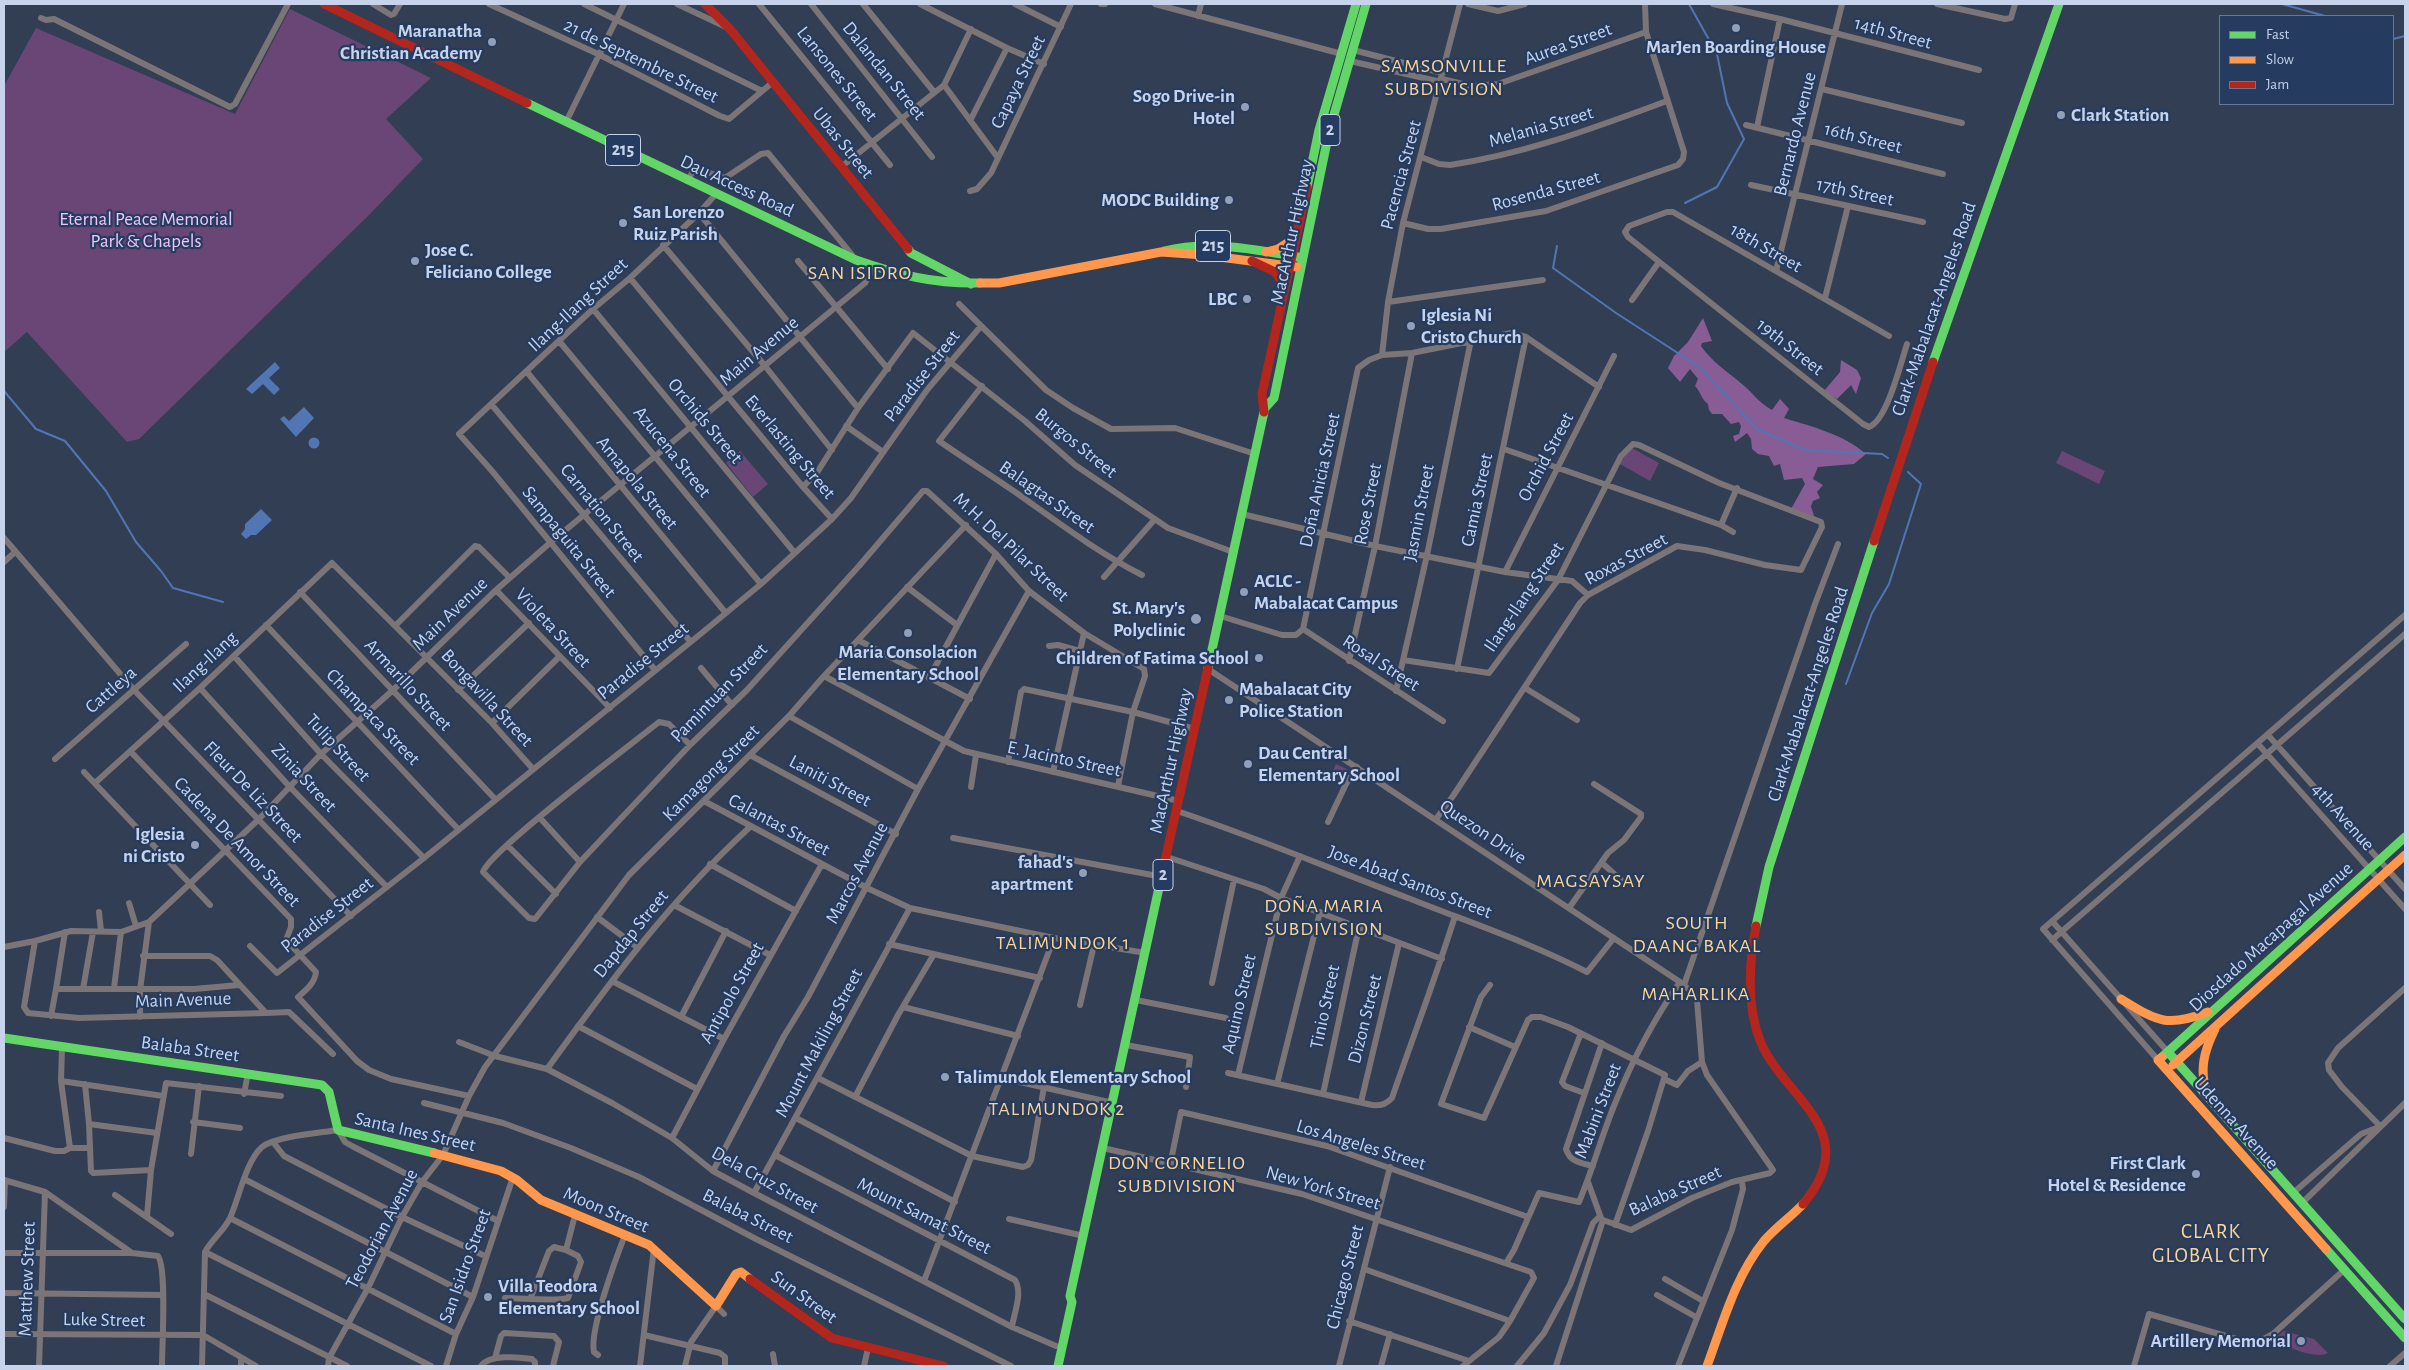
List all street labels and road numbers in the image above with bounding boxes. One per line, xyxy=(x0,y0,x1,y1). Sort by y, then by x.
street label: 14th Street xyxy=(1852,12,1934,54)
street label: 21 de Septembre Street xyxy=(560,14,722,108)
street label: Dalandan Street xyxy=(837,17,931,125)
street label: Aurea Street xyxy=(1521,18,1615,70)
street label: Lansones Street xyxy=(792,22,882,126)
street label: Capaya Street xyxy=(986,31,1050,133)
street label: Bernardo Avenue xyxy=(1769,70,1821,198)
street label: Melania Street xyxy=(1486,101,1596,153)
street label: Ubas Street xyxy=(807,103,879,183)
road number: 2 xyxy=(1320,114,1340,146)
street label: 16th Street xyxy=(1822,117,1904,159)
street label: Pacencia Street xyxy=(1375,118,1427,232)
road number: 215 xyxy=(606,134,640,166)
street label: Dau Access Road xyxy=(676,150,798,222)
street label: MacArthur Highway xyxy=(1265,157,1319,307)
street label: Rosenda Street xyxy=(1489,166,1603,216)
street label: 17th Street xyxy=(1814,173,1896,211)
street label: Clark-Mabalacat-Angeles Road xyxy=(1887,199,1981,419)
street label: 18th Street xyxy=(1726,218,1806,278)
road number: 215 xyxy=(1196,230,1230,262)
street label: Ilang-Ilang Street xyxy=(523,253,633,357)
street label: Main Avenue xyxy=(715,311,803,391)
street label: 19th Street xyxy=(1752,314,1828,380)
street label: Paradise Street xyxy=(879,325,965,427)
street label: Orchids Street xyxy=(663,374,747,468)
street label: Everlasting Street xyxy=(740,390,840,504)
street label: Azucena Street xyxy=(628,402,716,502)
street label: Burgos Street xyxy=(1030,403,1122,483)
street label: Orchid Street xyxy=(1513,409,1579,505)
street label: Doña Anicia Street xyxy=(1295,411,1345,549)
street label: Amapola Street xyxy=(591,432,683,534)
street label: Camia Street xyxy=(1456,451,1498,549)
street label: Balagtas Street xyxy=(995,456,1099,538)
street label: Carnation Street xyxy=(555,459,649,567)
street label: Rose Street xyxy=(1349,461,1387,547)
street label: Jasmin Street xyxy=(1398,462,1440,564)
street label: Sampaguita Street xyxy=(517,482,621,602)
street label: M.H. Del Pilar Street xyxy=(948,488,1074,606)
street label: Roxas Street xyxy=(1581,528,1671,590)
street label: Ilang-Ilang Street xyxy=(1479,538,1569,656)
street label: Main Avenue xyxy=(407,572,493,656)
street label: Violeta Street xyxy=(510,583,596,673)
street label: Clark-Mabalacat-Angeles Road xyxy=(1762,584,1854,804)
street label: Paradise Street xyxy=(593,617,693,705)
street label: Ilang-Ilang xyxy=(168,626,242,698)
street label: Rosal Street xyxy=(1338,630,1424,696)
street label: Armarillo Street xyxy=(359,634,457,736)
street label: Pamintuan Street xyxy=(666,638,772,748)
street label: Bongavilla Street xyxy=(436,644,538,752)
street label: Cattleya xyxy=(81,661,141,719)
street label: Champaca Street xyxy=(321,664,425,770)
street label: MacArthur Highway xyxy=(1144,686,1198,836)
street label: Tulip Street xyxy=(301,709,375,787)
street label: Kamagong Street xyxy=(658,720,764,826)
street label: Fleur De Liz Street xyxy=(199,736,307,848)
street label: E. Jacinto Street xyxy=(1005,736,1123,782)
street label: Zinia Street xyxy=(266,739,342,817)
street label: Laniti Street xyxy=(785,750,875,812)
street label: Cadena De Amor Street xyxy=(169,772,305,912)
street label: 4th Avenue xyxy=(2307,778,2379,856)
street label: Calantas Street xyxy=(724,789,834,861)
street label: Quezon Drive xyxy=(1435,795,1531,869)
street label: Marcos Avenue xyxy=(821,818,893,928)
street label: Jose Abad Santos Street xyxy=(1325,840,1495,924)
street label: Diosdado Macapagal Avenue xyxy=(2184,857,2358,1017)
road number: 2 xyxy=(1153,860,1173,890)
street label: Paradise Street xyxy=(276,872,378,958)
street label: Dapdap Street xyxy=(589,885,673,983)
street label: Antipolo Street xyxy=(695,938,769,1048)
street label: Aquino Street xyxy=(1216,952,1262,1056)
street label: Tinio Street xyxy=(1305,963,1345,1051)
street label: Mount Makiling Street xyxy=(770,965,868,1121)
street label: Dizon Street xyxy=(1343,972,1387,1066)
street label: Main Avenue xyxy=(134,987,232,1013)
street label: Balaba Street xyxy=(139,1031,241,1067)
street label: Mabini Street xyxy=(1569,1060,1627,1162)
street label: Udenna Avenue xyxy=(2189,1072,2283,1174)
street label: Santa Ines Street xyxy=(352,1107,478,1157)
street label: Los Angeles Street xyxy=(1294,1114,1428,1176)
street label: Dela Cruz Street xyxy=(708,1141,822,1219)
street label: Balaba Street xyxy=(1625,1160,1725,1222)
street label: New York Street xyxy=(1263,1161,1383,1215)
street label: Teodorian Avenue xyxy=(341,1165,423,1293)
street label: Mount Samat Street xyxy=(853,1172,995,1260)
street label: Moon Street xyxy=(560,1182,652,1238)
street label: Balaba Street xyxy=(699,1183,797,1249)
street label: San Isidro Street xyxy=(434,1206,496,1326)
street label: Matthew Street xyxy=(14,1221,40,1337)
street label: Chicago Street xyxy=(1321,1222,1369,1332)
street label: Sun Street xyxy=(767,1265,841,1329)
street label: Luke Street xyxy=(63,1308,145,1332)

